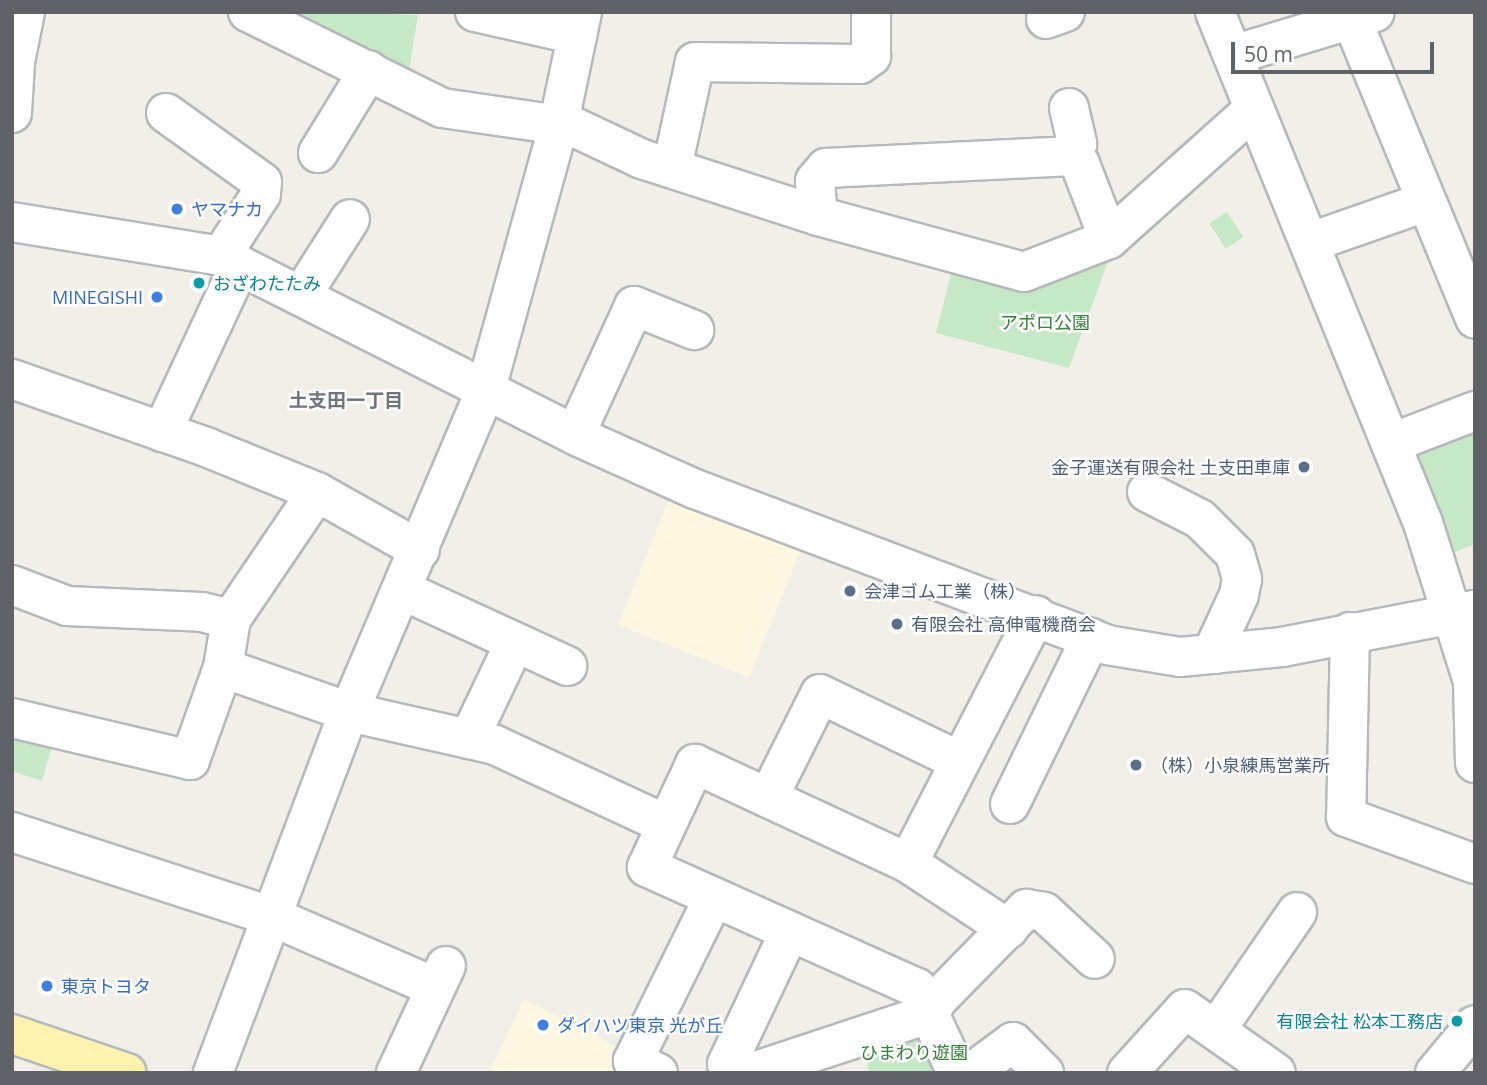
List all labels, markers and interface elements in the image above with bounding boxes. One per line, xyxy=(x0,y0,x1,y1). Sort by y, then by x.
scale bar xyxy=(1235,28,1438,72)
text: 50 m xyxy=(1244,40,1293,68)
place label: ヤマナカ xyxy=(191,198,263,220)
marker: ヤマナカ xyxy=(169,201,185,217)
place label: おざわたたみ xyxy=(213,272,321,294)
marker: おざわたたみ xyxy=(191,275,207,291)
place label: MINEGISHI xyxy=(52,286,143,308)
marker: MINEGISHI xyxy=(149,289,165,305)
park label: アポロ公園 xyxy=(1000,311,1090,333)
district label: 土支田一丁目 xyxy=(289,390,403,412)
place label: 金子運送有限会社 土支田車庫 xyxy=(1051,456,1290,478)
marker: 金子運送有限会社 土支田車庫 xyxy=(1296,459,1312,475)
place label: 会津ゴム工業（株） xyxy=(864,580,1026,602)
marker: 会津ゴム工業（株） xyxy=(842,583,858,599)
place label: 有限会社 高伸電機商会 xyxy=(911,613,1096,635)
marker: 有限会社 高伸電機商会 xyxy=(889,616,905,632)
place label: （株）小泉練馬営業所 xyxy=(1150,754,1330,776)
marker: （株）小泉練馬営業所 xyxy=(1128,757,1144,773)
place label: 東京トヨタ xyxy=(61,975,151,997)
marker: 東京トヨタ xyxy=(39,978,55,994)
place label: 有限会社 松本工務店 xyxy=(1276,1010,1443,1032)
marker: 有限会社 松本工務店 xyxy=(1449,1013,1465,1029)
place label: ダイハツ東京 光が丘 xyxy=(557,1014,724,1036)
marker: ダイハツ東京 光が丘 xyxy=(535,1017,551,1033)
park label: ひまわり遊園 xyxy=(860,1041,968,1063)

